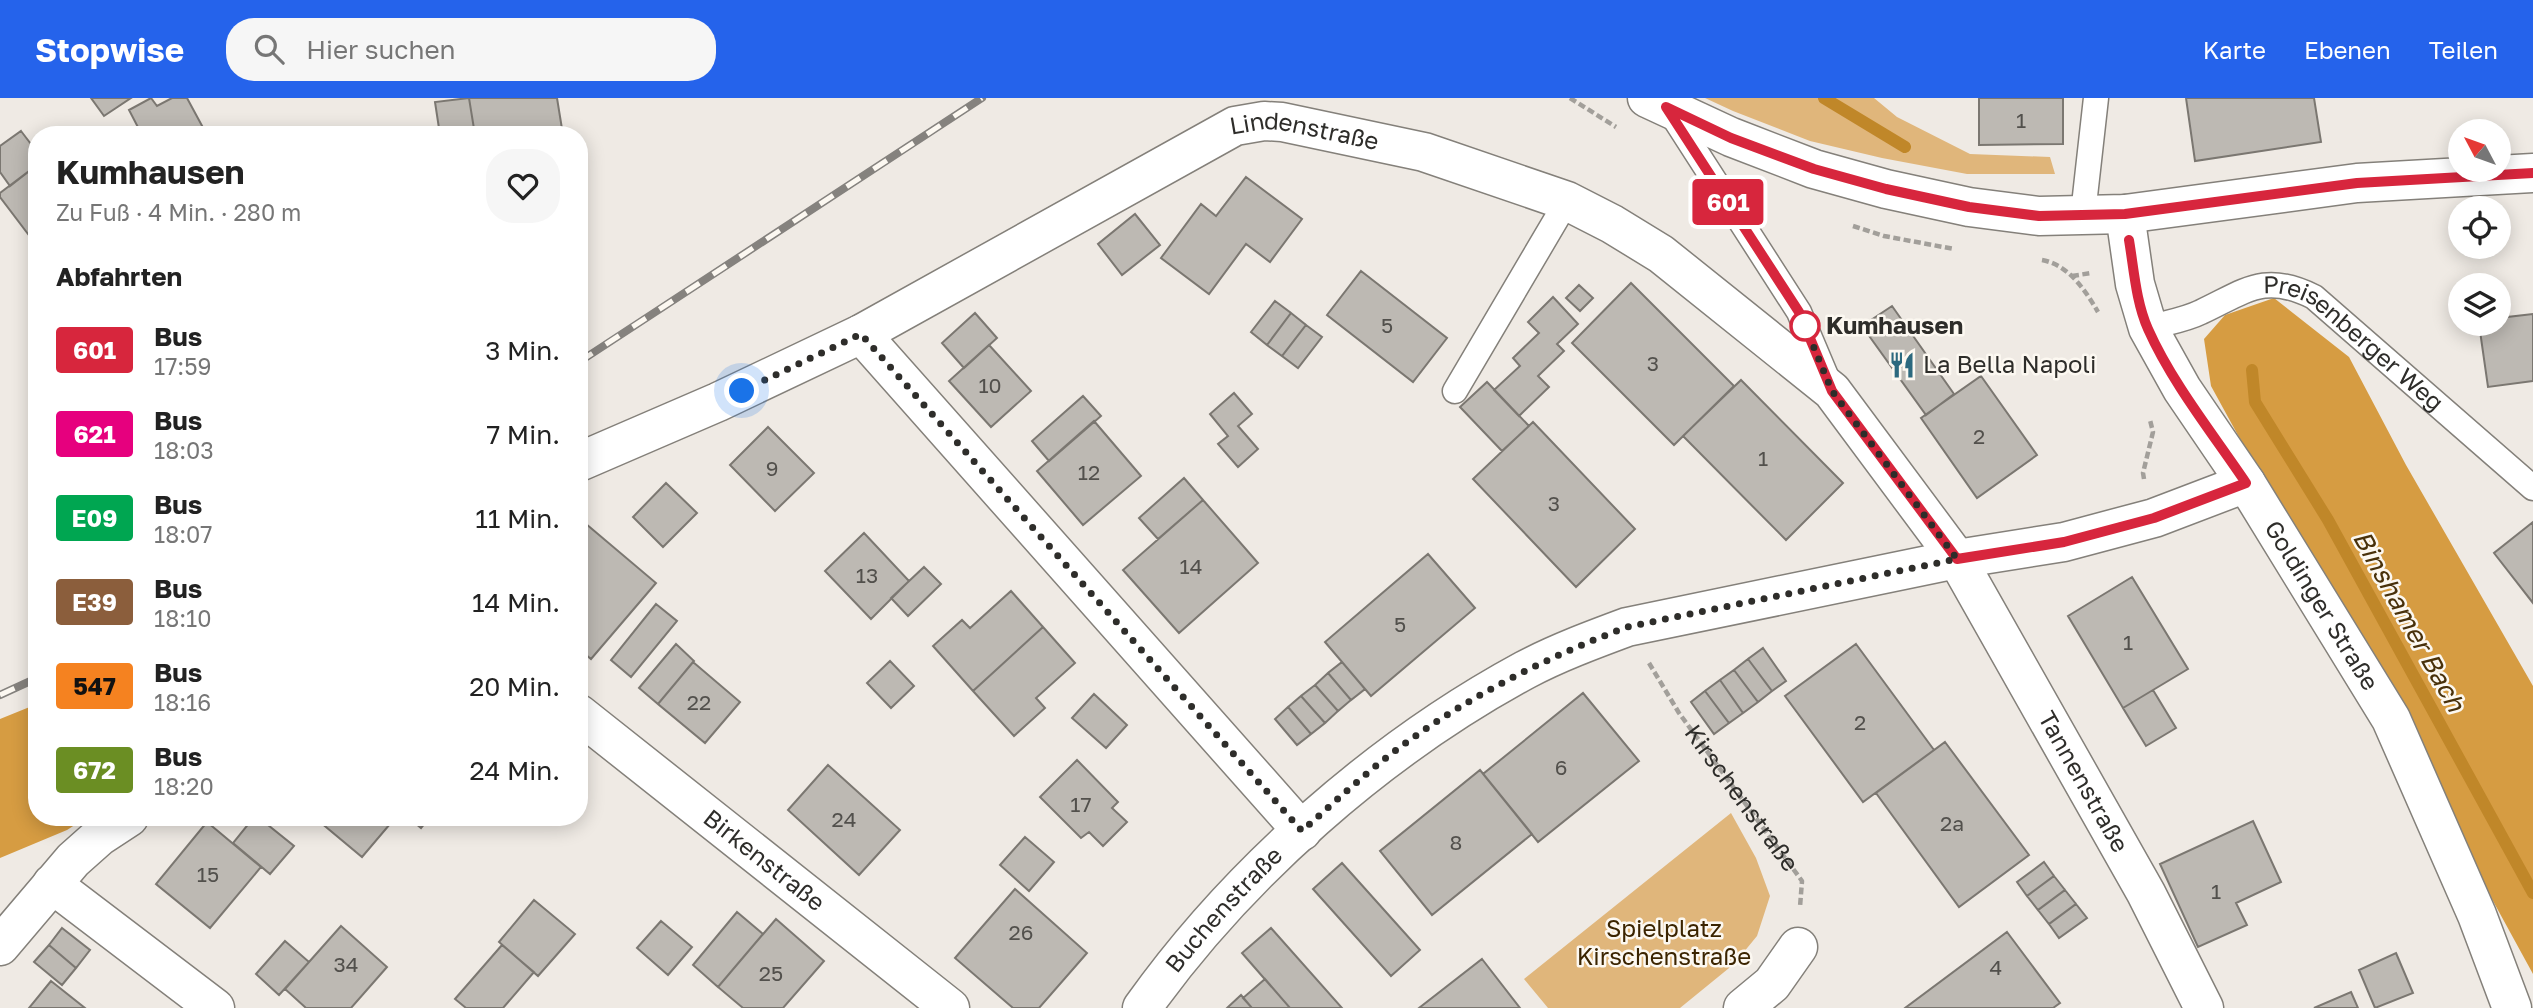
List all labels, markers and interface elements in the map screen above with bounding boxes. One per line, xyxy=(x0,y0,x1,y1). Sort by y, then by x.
search box xyxy=(226,18,716,81)
text: Stopwise xyxy=(35,30,184,69)
icon: search xyxy=(250,30,288,68)
text: Hier suchen xyxy=(306,34,456,65)
text: Karte xyxy=(2203,35,2266,64)
text: Ebenen xyxy=(2304,35,2391,64)
text: Teilen xyxy=(2429,35,2498,64)
street label: Lindenstraße xyxy=(1227,105,1382,155)
house number: 1 xyxy=(2016,107,2026,133)
north arrow xyxy=(2448,119,2511,182)
map controls xyxy=(2448,119,2511,336)
button: heart xyxy=(486,149,560,223)
text: Kumhausen xyxy=(56,152,245,191)
line badge: 601 xyxy=(1688,179,1768,225)
text: 601 xyxy=(1706,187,1750,216)
button: locate xyxy=(2448,196,2511,259)
text: Zu Fuß · 4 Min. · 280 m xyxy=(56,198,301,226)
text: Abfahrten xyxy=(56,261,182,292)
street label: Preisenberger Weg xyxy=(2263,269,2450,416)
button: layers xyxy=(2448,273,2511,336)
place label: Kumhausen xyxy=(1826,310,1963,339)
marker: Kumhausen xyxy=(1790,311,1820,341)
house number: 5 xyxy=(1381,312,1393,338)
text: Bus xyxy=(154,321,202,352)
text: 601 xyxy=(73,335,116,364)
text: 3 Min. xyxy=(485,335,560,366)
place label: La Bella Napoli xyxy=(1923,349,2096,378)
house number: 3 xyxy=(1647,350,1659,376)
restaurant icon: La Bella Napoli xyxy=(1887,350,1917,380)
text: 17:59 xyxy=(154,352,212,380)
house number: 10 xyxy=(978,372,1002,398)
your location xyxy=(724,373,759,408)
text: Bus xyxy=(154,405,202,436)
text: 621 xyxy=(73,419,116,448)
text: 7 Min. xyxy=(487,419,560,450)
house number: 2 xyxy=(1973,423,1985,449)
text: 18:03 xyxy=(154,436,214,464)
house number: 1 xyxy=(1758,445,1768,471)
house number: 9 xyxy=(766,455,778,481)
house number: 12 xyxy=(1078,459,1100,485)
text: Bus xyxy=(154,489,202,520)
house number: 3 xyxy=(1548,490,1560,516)
text: E09 xyxy=(72,503,117,532)
text: 11 Min. xyxy=(475,503,560,534)
street label: Goldinger Straße xyxy=(2259,515,2386,695)
text: 18:07 xyxy=(154,520,213,548)
water label: Binshamer Bach xyxy=(2347,525,2472,717)
house number: 14 xyxy=(1180,553,1203,579)
house number: 13 xyxy=(856,562,878,588)
text: Bus xyxy=(154,573,202,604)
text: E39 xyxy=(72,587,117,616)
text: 14 Min. xyxy=(472,587,560,618)
text: 18:10 xyxy=(154,604,212,632)
house number: 5 xyxy=(1394,611,1406,637)
house number: 1 xyxy=(2123,629,2133,655)
text: Bus xyxy=(154,657,202,688)
text: 547 xyxy=(73,671,116,700)
text: 20 Min. xyxy=(469,671,560,702)
text: 18:16 xyxy=(154,688,211,716)
house number: 22 xyxy=(687,689,711,715)
street label: Tannenstraße xyxy=(2033,705,2136,857)
house number: 2 xyxy=(1854,709,1866,735)
street label: Kirschenstraße xyxy=(1679,718,1806,876)
text: Bus xyxy=(154,741,202,772)
house number: 6 xyxy=(1555,754,1567,780)
text: 672 xyxy=(73,755,116,784)
text: 24 Min. xyxy=(469,755,560,786)
text: 18:20 xyxy=(154,772,214,800)
house number: 17 xyxy=(1070,791,1092,817)
street label: Birkenstraße xyxy=(698,803,831,916)
house number: 24 xyxy=(832,806,857,832)
house number: 2a xyxy=(1940,810,1964,836)
house number: 8 xyxy=(1450,829,1462,855)
street label: Buchenstraße xyxy=(1158,840,1287,978)
house number: 15 xyxy=(197,861,219,887)
house number: 1 xyxy=(2211,878,2221,904)
park label: Spielplatz Kirschenstraße xyxy=(1577,913,1751,970)
house number: 26 xyxy=(1009,919,1033,945)
house number: 34 xyxy=(333,951,359,977)
house number: 4 xyxy=(1990,954,2002,980)
house number: 25 xyxy=(759,960,783,986)

